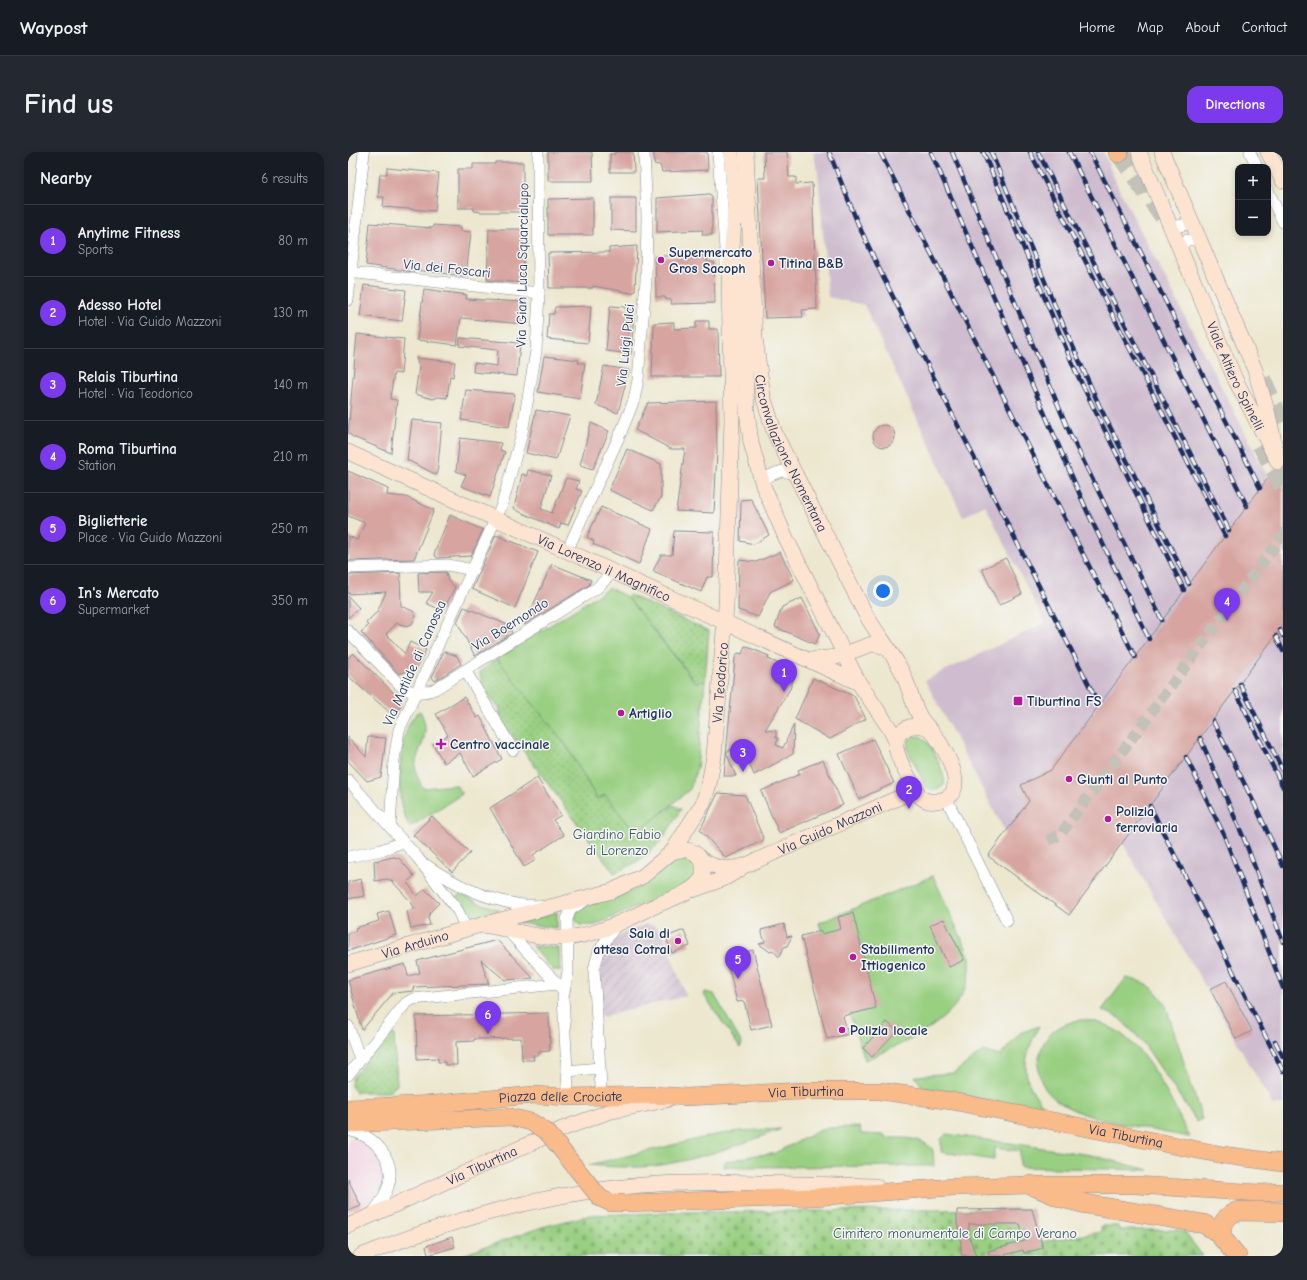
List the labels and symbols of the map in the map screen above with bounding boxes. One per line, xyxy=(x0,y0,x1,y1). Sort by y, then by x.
street label: Via Gian Luca Squarcialupo xyxy=(513,182,532,348)
place label: Supermercato Gros Sacoph xyxy=(669,244,752,277)
street label: Via dei Foscari xyxy=(402,255,492,282)
marker: Supermercato Gros Sacoph xyxy=(656,255,666,265)
place label: Titina B&B xyxy=(779,255,844,272)
marker: Titina B&B xyxy=(766,258,776,268)
street label: Via Luigi Pulci xyxy=(613,303,638,387)
street label: Viale Altiero Spinelli xyxy=(1203,319,1268,433)
street label: Circonvallazione Nomentana xyxy=(751,373,831,535)
street label: Via Lorenzo il Magnifico xyxy=(535,531,673,606)
your location xyxy=(873,581,893,601)
pin: 4 xyxy=(1214,588,1240,621)
street label: Via Boemondo xyxy=(469,594,552,655)
street label: Via Matilde di Canossa xyxy=(379,598,450,729)
street label: Via Teodorico xyxy=(709,642,732,724)
pin: 1 xyxy=(771,659,797,692)
place label: Tiburtina FS xyxy=(1027,693,1102,710)
marker: Tiburtina FS xyxy=(1012,695,1024,707)
place label: Artiglio xyxy=(629,705,672,722)
marker: Artiglio xyxy=(616,708,626,718)
place label: Centro vaccinale xyxy=(450,736,550,753)
marker: Centro vaccinale xyxy=(435,738,447,750)
pin: 3 xyxy=(730,739,756,772)
place label: Giunti al Punto xyxy=(1077,771,1168,788)
marker: Giunti al Punto xyxy=(1064,774,1074,784)
pin: 2 xyxy=(896,776,922,809)
street label: Via Guido Mazzoni xyxy=(776,798,885,859)
place label: Polizia ferroviaria xyxy=(1115,803,1178,836)
marker: Polizia ferroviaria xyxy=(1103,814,1113,824)
park label: Giardino Fabio di Lorenzo xyxy=(573,826,661,859)
place label: Sala di attesa Cotral xyxy=(593,925,670,958)
street label: Via Arduino xyxy=(380,927,451,963)
marker: Sala di attesa Cotral xyxy=(673,936,683,946)
place label: Stabilimento Ittiogenico xyxy=(861,941,935,974)
pin: 5 xyxy=(725,946,751,979)
marker: Stabilimento Ittiogenico xyxy=(848,952,858,962)
pin: 6 xyxy=(475,1001,501,1034)
place label: Polizia locale xyxy=(850,1022,928,1039)
marker: Polizia locale xyxy=(837,1025,847,1035)
street label: Via Tiburtina xyxy=(768,1083,844,1102)
street label: Piazza delle Crociate xyxy=(498,1087,622,1107)
street label: Via Tiburtina xyxy=(1087,1120,1165,1152)
street label: Via Tiburtina xyxy=(444,1142,520,1189)
park label: Cimitero monumentale di Campo Verano xyxy=(833,1225,1077,1242)

